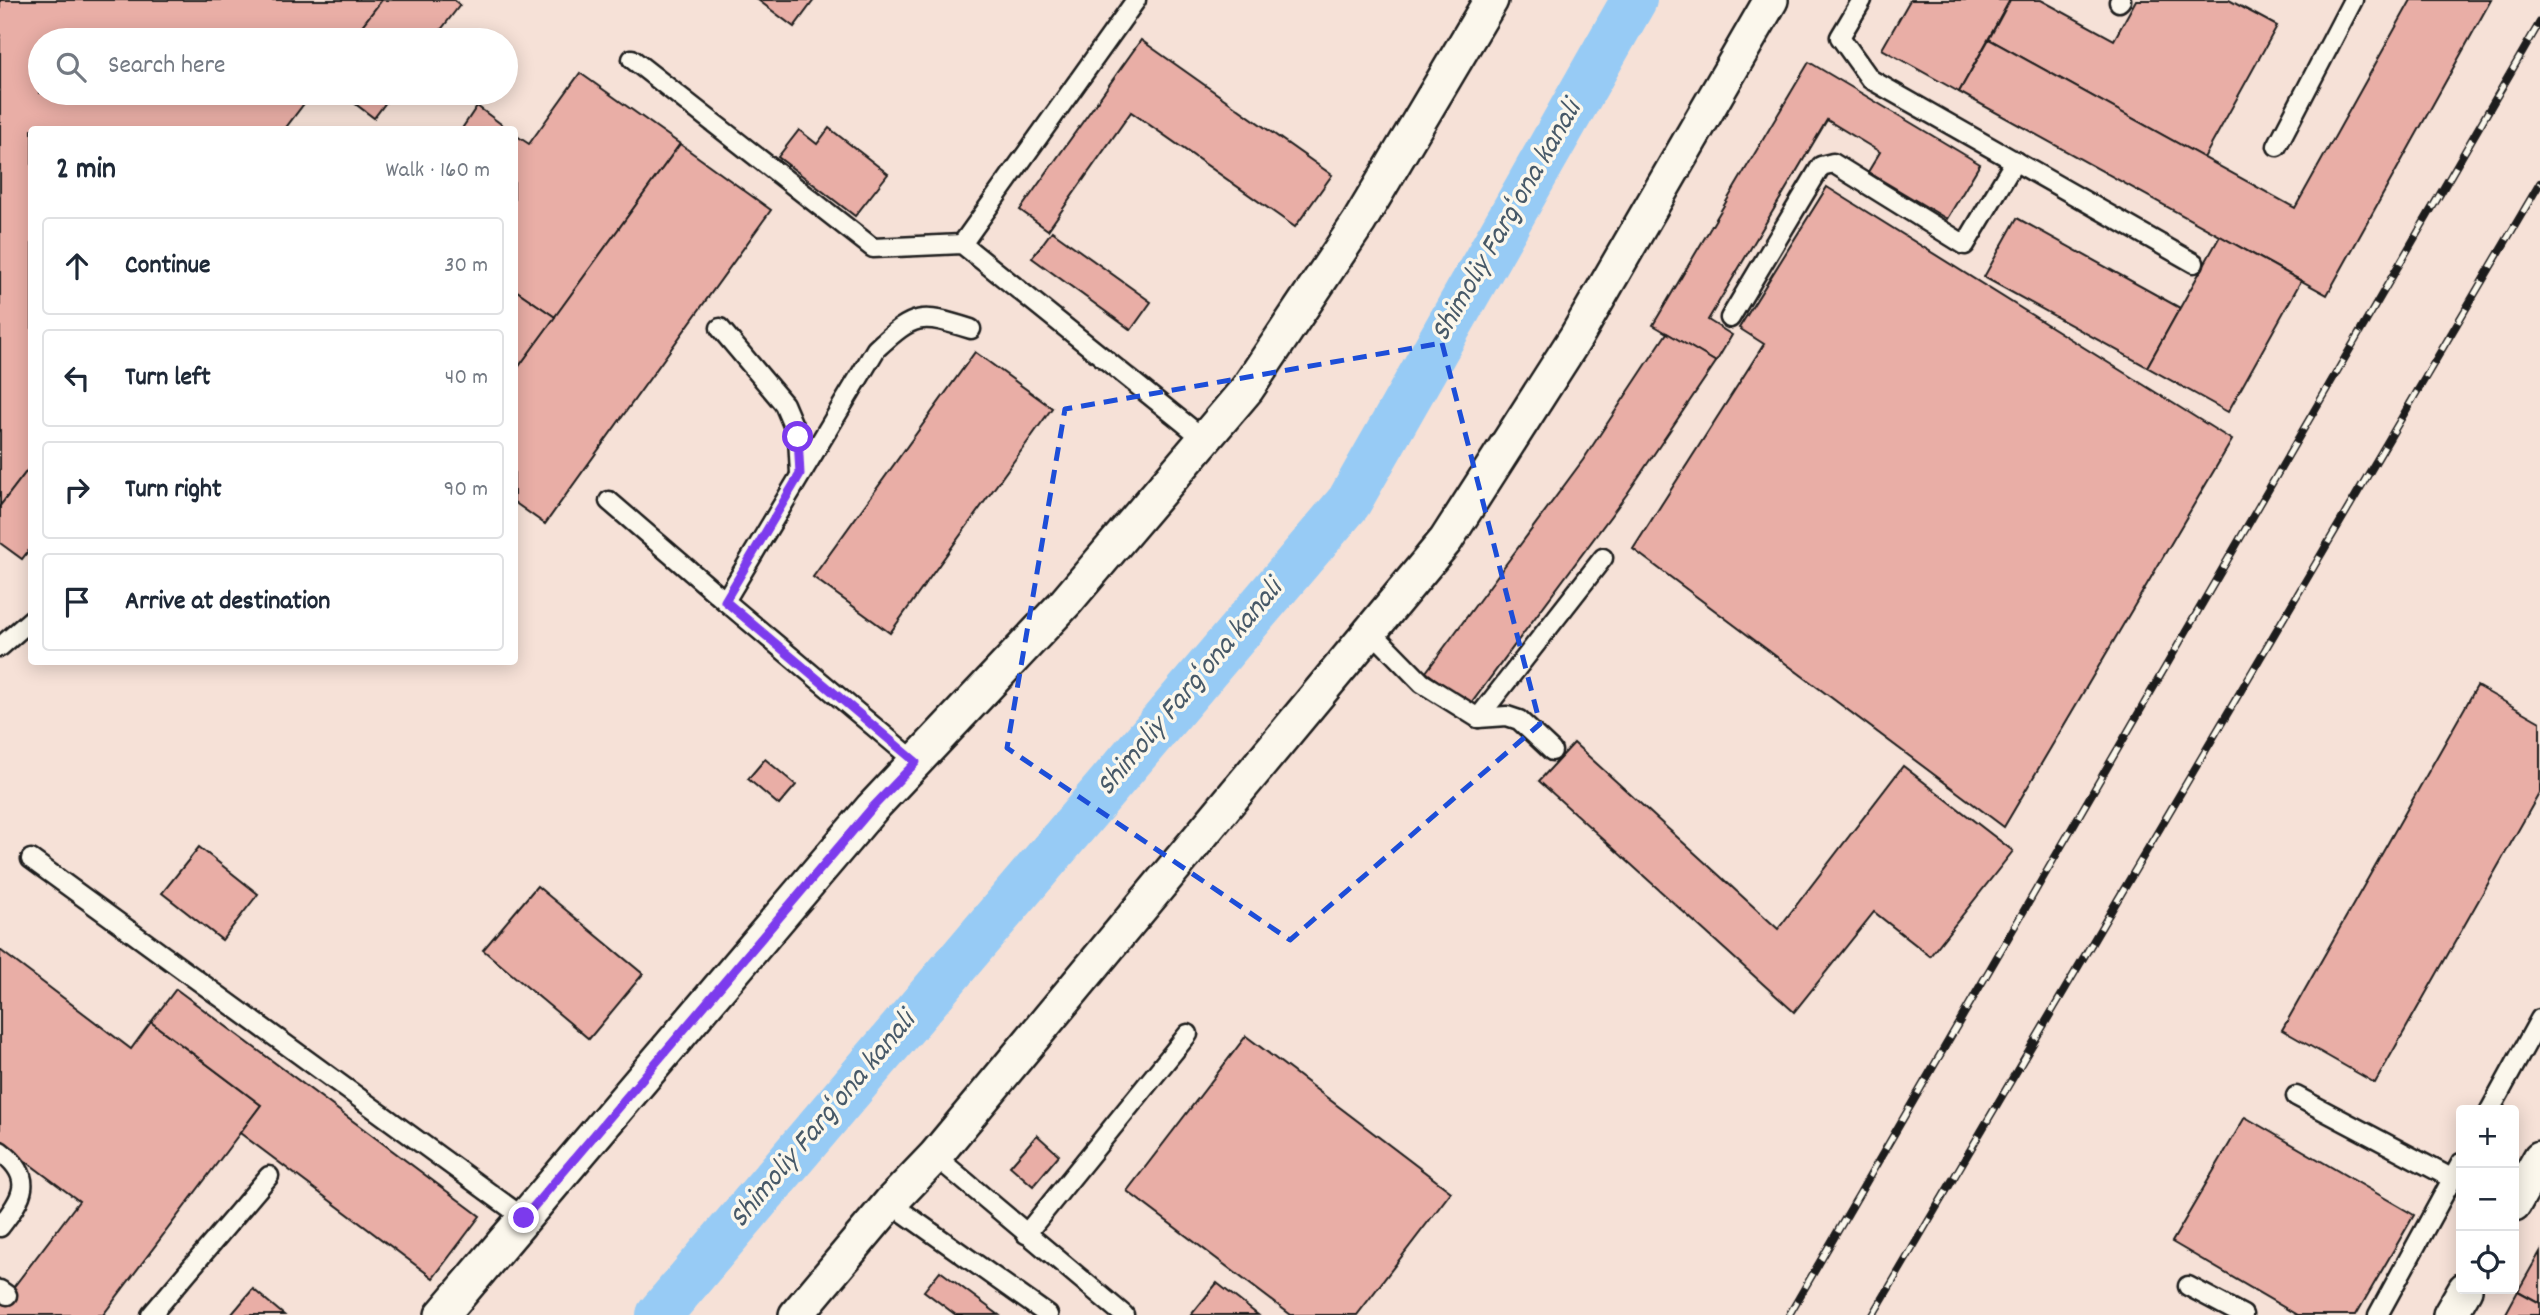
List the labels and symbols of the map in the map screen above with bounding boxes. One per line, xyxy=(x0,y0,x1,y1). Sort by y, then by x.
water label: Shimoliy Fargʻona kanali xyxy=(1421,90,1597,350)
route start xyxy=(782,421,813,452)
water label: Shimoliy Fargʻona kanali xyxy=(1087,568,1298,807)
water label: Shimoliy Fargʻona kanali xyxy=(720,1000,931,1239)
route end xyxy=(508,1202,539,1233)

